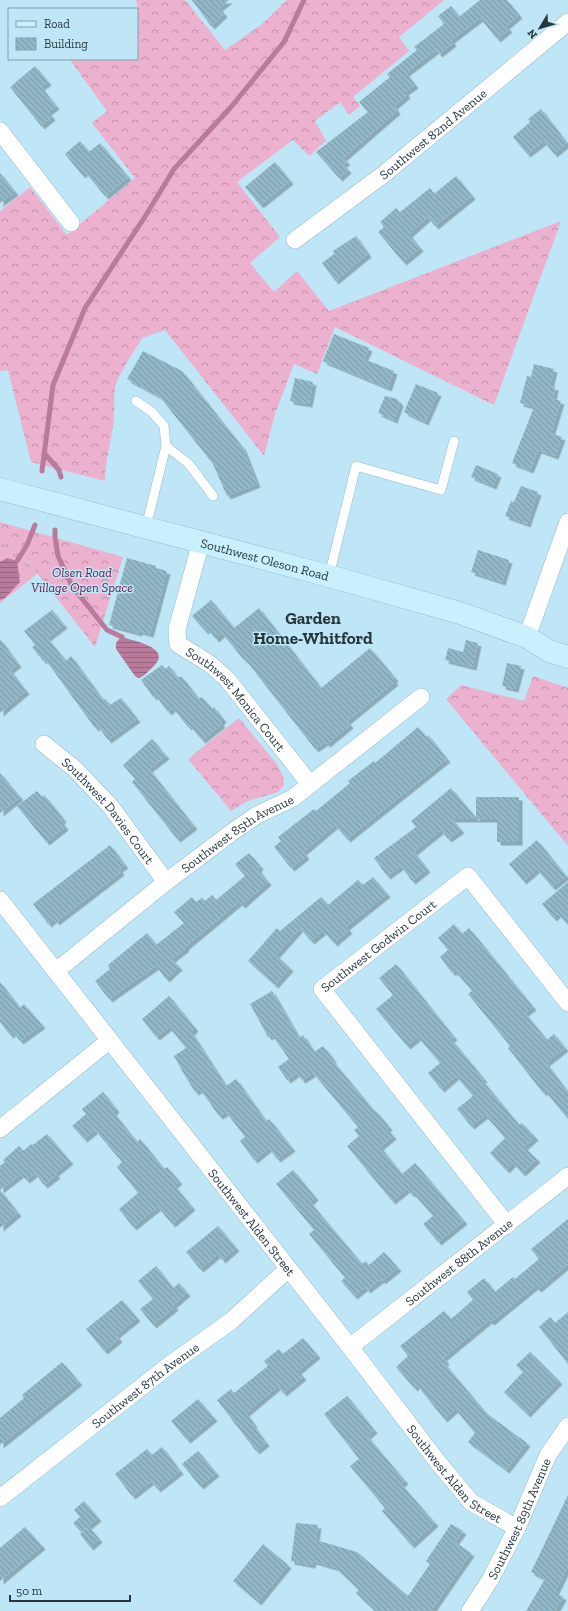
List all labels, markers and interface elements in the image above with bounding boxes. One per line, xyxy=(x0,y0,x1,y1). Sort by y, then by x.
legend xyxy=(8,8,138,60)
north arrow xyxy=(520,8,560,48)
text: Road xyxy=(44,17,70,31)
text: N xyxy=(524,26,540,41)
text: Building xyxy=(44,37,88,51)
street label: Southwest 82nd Avenue xyxy=(377,86,490,183)
street label: Southwest Oleson Road xyxy=(199,535,330,584)
park label: Olsen Road Village Open Space xyxy=(31,565,133,595)
district label: Garden Home-Whitford xyxy=(253,608,373,648)
street label: Southwest Monica Court xyxy=(183,644,288,755)
street label: Southwest Davies Court xyxy=(59,755,157,867)
street label: Southwest 85th Avenue xyxy=(178,792,296,876)
street label: Southwest Godwin Court xyxy=(318,896,439,995)
street label: Southwest Alden Street xyxy=(205,1166,298,1279)
street label: Southwest 88th Avenue xyxy=(402,1216,515,1309)
street label: Southwest 87th Avenue xyxy=(89,1339,202,1431)
street label: Southwest Alden Street xyxy=(404,1422,505,1526)
street label: Southwest 89th Avenue xyxy=(485,1456,554,1582)
scale bar xyxy=(10,1577,130,1603)
text: 50 m xyxy=(16,1584,43,1598)

